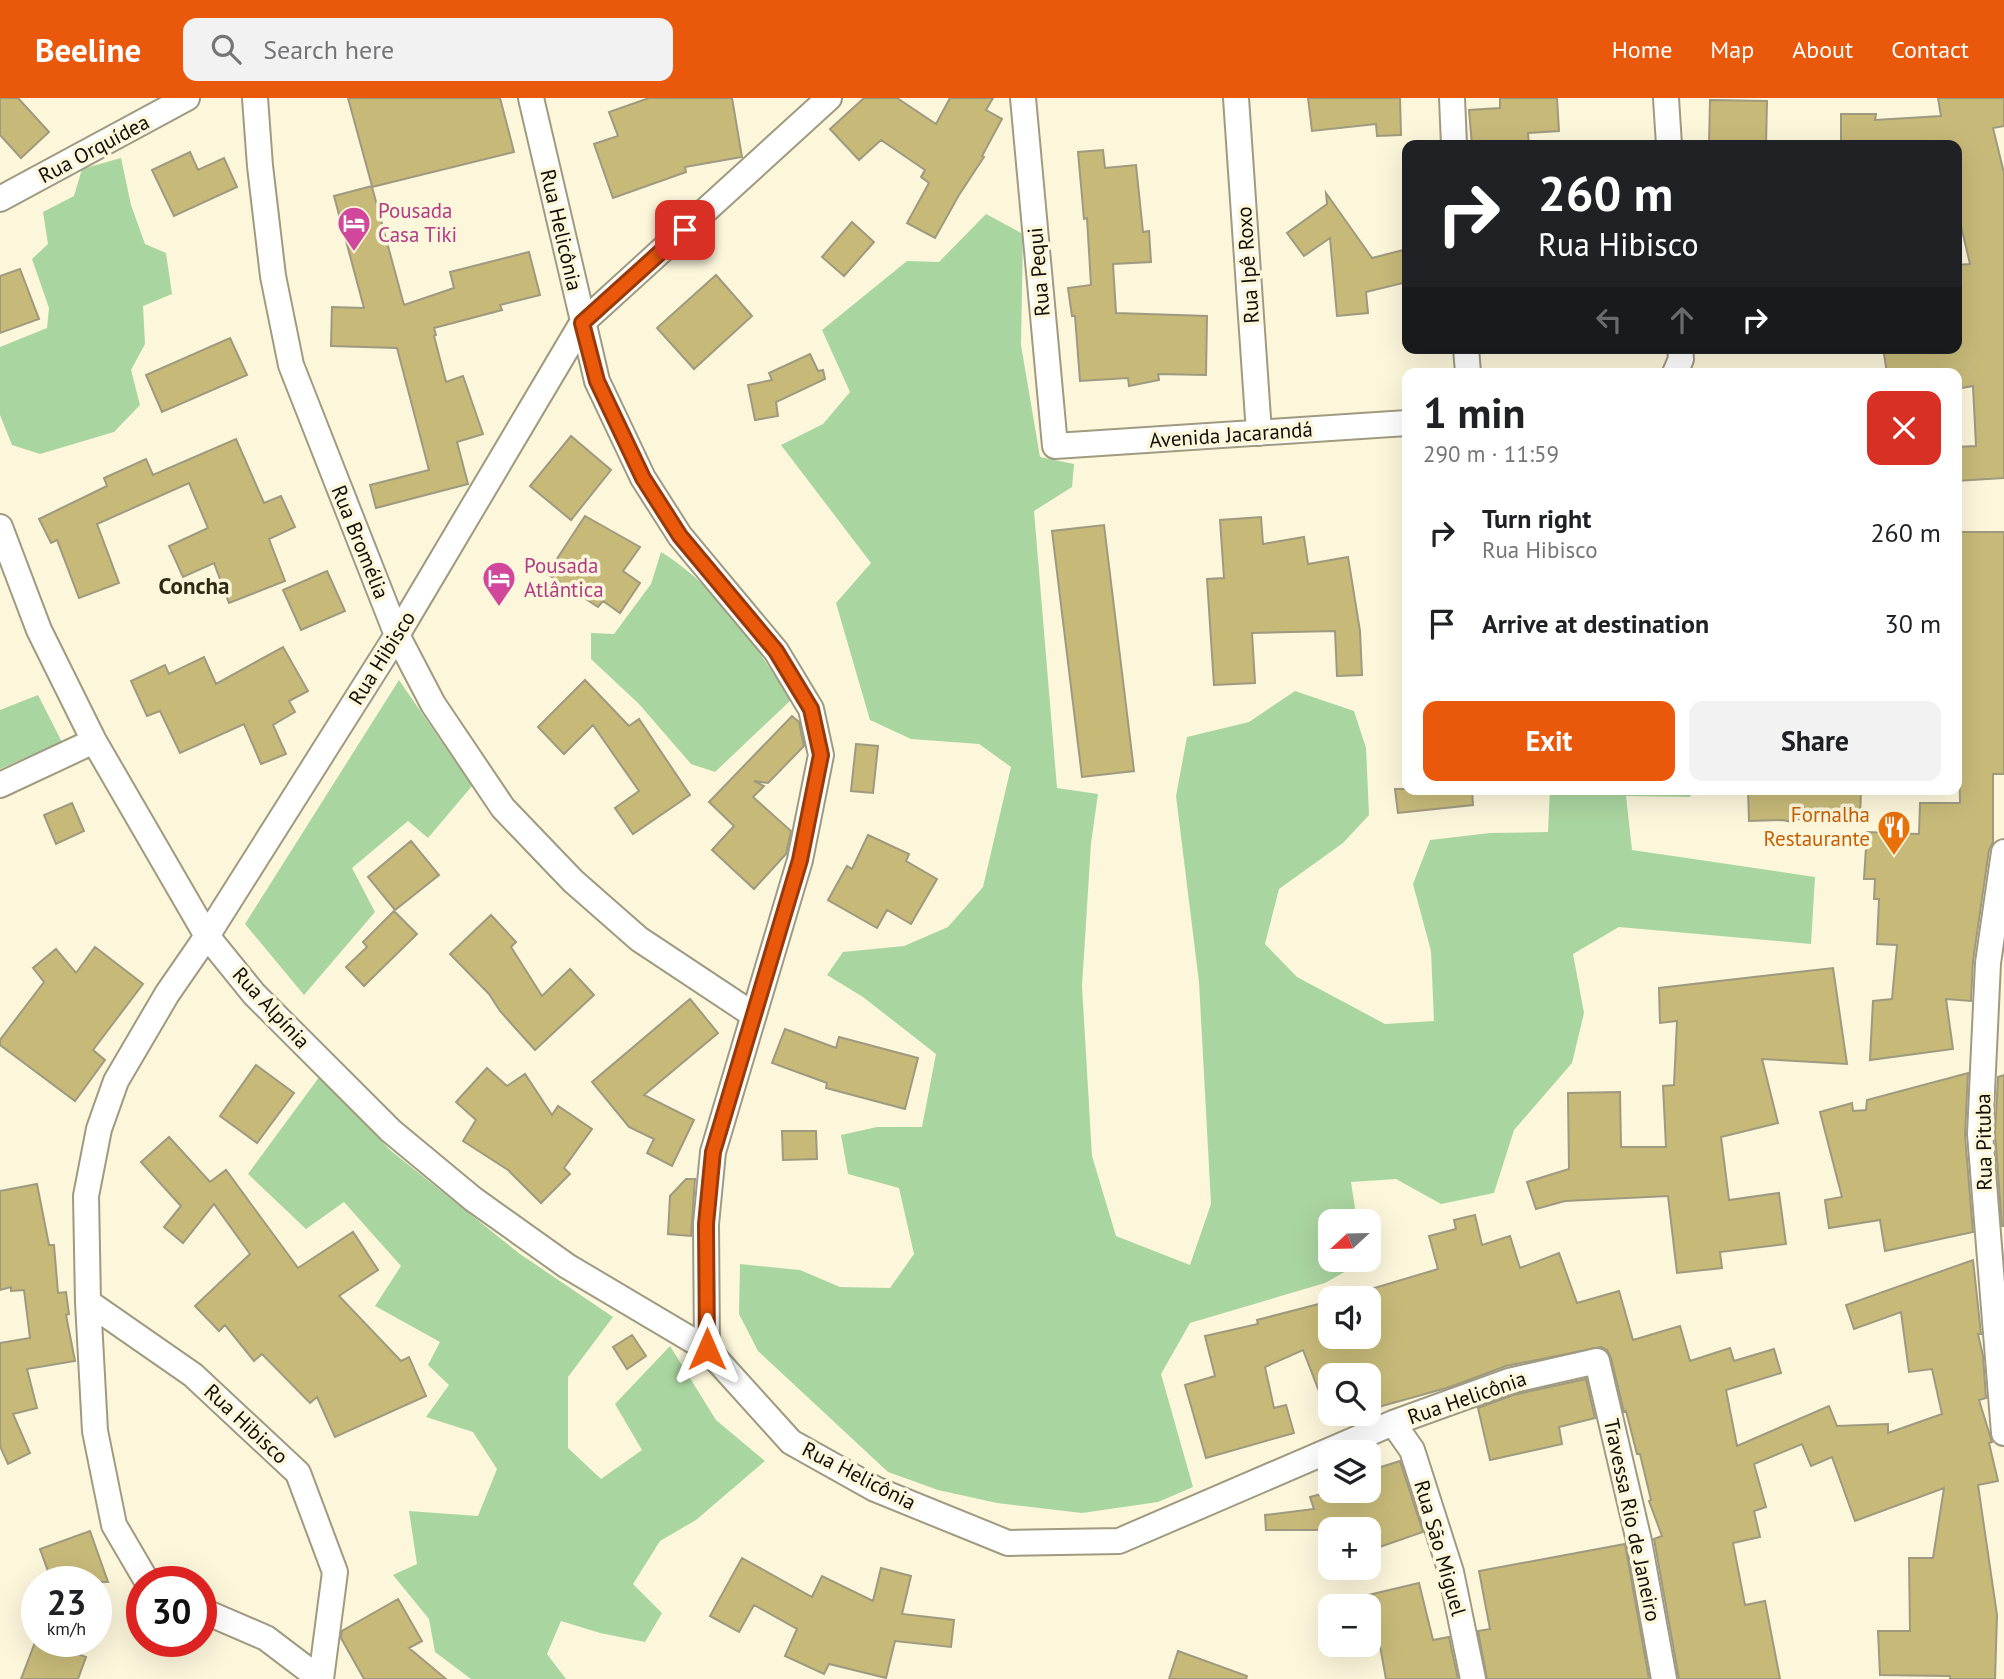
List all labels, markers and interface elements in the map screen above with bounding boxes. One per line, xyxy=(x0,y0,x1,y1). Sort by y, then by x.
search box xyxy=(183,18,673,81)
text: Beeline xyxy=(35,28,141,71)
icon: search xyxy=(207,30,245,68)
text: Search here xyxy=(263,33,394,66)
text: Home xyxy=(1612,34,1672,65)
text: Map xyxy=(1710,34,1754,65)
text: About xyxy=(1792,34,1853,65)
text: Contact xyxy=(1891,34,1969,65)
street label: Rua Orquídea xyxy=(34,108,154,189)
text: 260 m xyxy=(1538,161,1673,225)
street label: Rua Helicônia xyxy=(534,166,589,293)
icon: right xyxy=(1423,168,1514,259)
place label: Pousada Casa Tiki xyxy=(378,197,457,248)
pin xyxy=(655,200,715,260)
hotel icon: Pousada Casa Tiki xyxy=(335,204,373,253)
street label: Rua Ipê Roxo xyxy=(1230,206,1265,324)
icon: arrive xyxy=(666,211,704,249)
text: Rua Hibisco xyxy=(1538,223,1699,265)
street label: Rua Pequi xyxy=(1021,226,1056,318)
icon: left xyxy=(1590,301,1628,339)
icon: ahead xyxy=(1663,301,1701,339)
icon: right xyxy=(1736,301,1774,339)
text: 1 min xyxy=(1423,385,1525,440)
button: close xyxy=(1867,391,1941,465)
street label: Avenida Jacarandá xyxy=(1148,415,1314,454)
text: 290 m · 11:59 xyxy=(1423,439,1559,468)
street label: Rua Bromélia xyxy=(325,481,395,603)
text: Turn right xyxy=(1482,502,1591,535)
icon: right xyxy=(1423,514,1461,552)
text: 260 m xyxy=(1870,516,1941,549)
text: Rua Hibisco xyxy=(1482,535,1597,564)
place label: Pousada Atlântica xyxy=(524,552,604,603)
hotel icon: Pousada Atlântica xyxy=(480,559,518,608)
district label: Concha xyxy=(159,571,229,600)
icon: arrive xyxy=(1423,605,1461,643)
street label: Rua Hibisco xyxy=(342,606,421,710)
text: Arrive at destination xyxy=(1482,607,1709,640)
text: 30 m xyxy=(1885,607,1941,640)
button: Exit xyxy=(1423,701,1675,781)
button: Share xyxy=(1689,701,1941,781)
place label: Fornalha Restaurante xyxy=(1764,801,1870,852)
restaurant icon: Fornalha Restaurante xyxy=(1875,808,1913,857)
street label: Rua Alpínia xyxy=(227,961,316,1054)
street label: Rua Pituba xyxy=(1969,1093,1998,1191)
north arrow xyxy=(1318,1209,1381,1272)
map controls xyxy=(1318,1209,1381,1657)
button: sound xyxy=(1318,1286,1381,1349)
position arrow xyxy=(670,1312,744,1386)
button: search xyxy=(1318,1363,1381,1426)
street label: Rua Helicônia xyxy=(1404,1365,1530,1430)
street label: Rua Hibisco xyxy=(199,1378,294,1469)
street label: Travessa Rio de Janeiro xyxy=(1598,1416,1667,1624)
street label: Rua Helicônia xyxy=(798,1435,921,1516)
button: layers xyxy=(1318,1440,1381,1503)
street label: Rua São Miguel xyxy=(1408,1477,1473,1619)
button: + xyxy=(1318,1517,1381,1580)
speed limit sign: 30 xyxy=(126,1566,217,1657)
text: 23 xyxy=(47,1579,86,1625)
button: − xyxy=(1318,1594,1381,1657)
text: km/h xyxy=(47,1617,86,1640)

